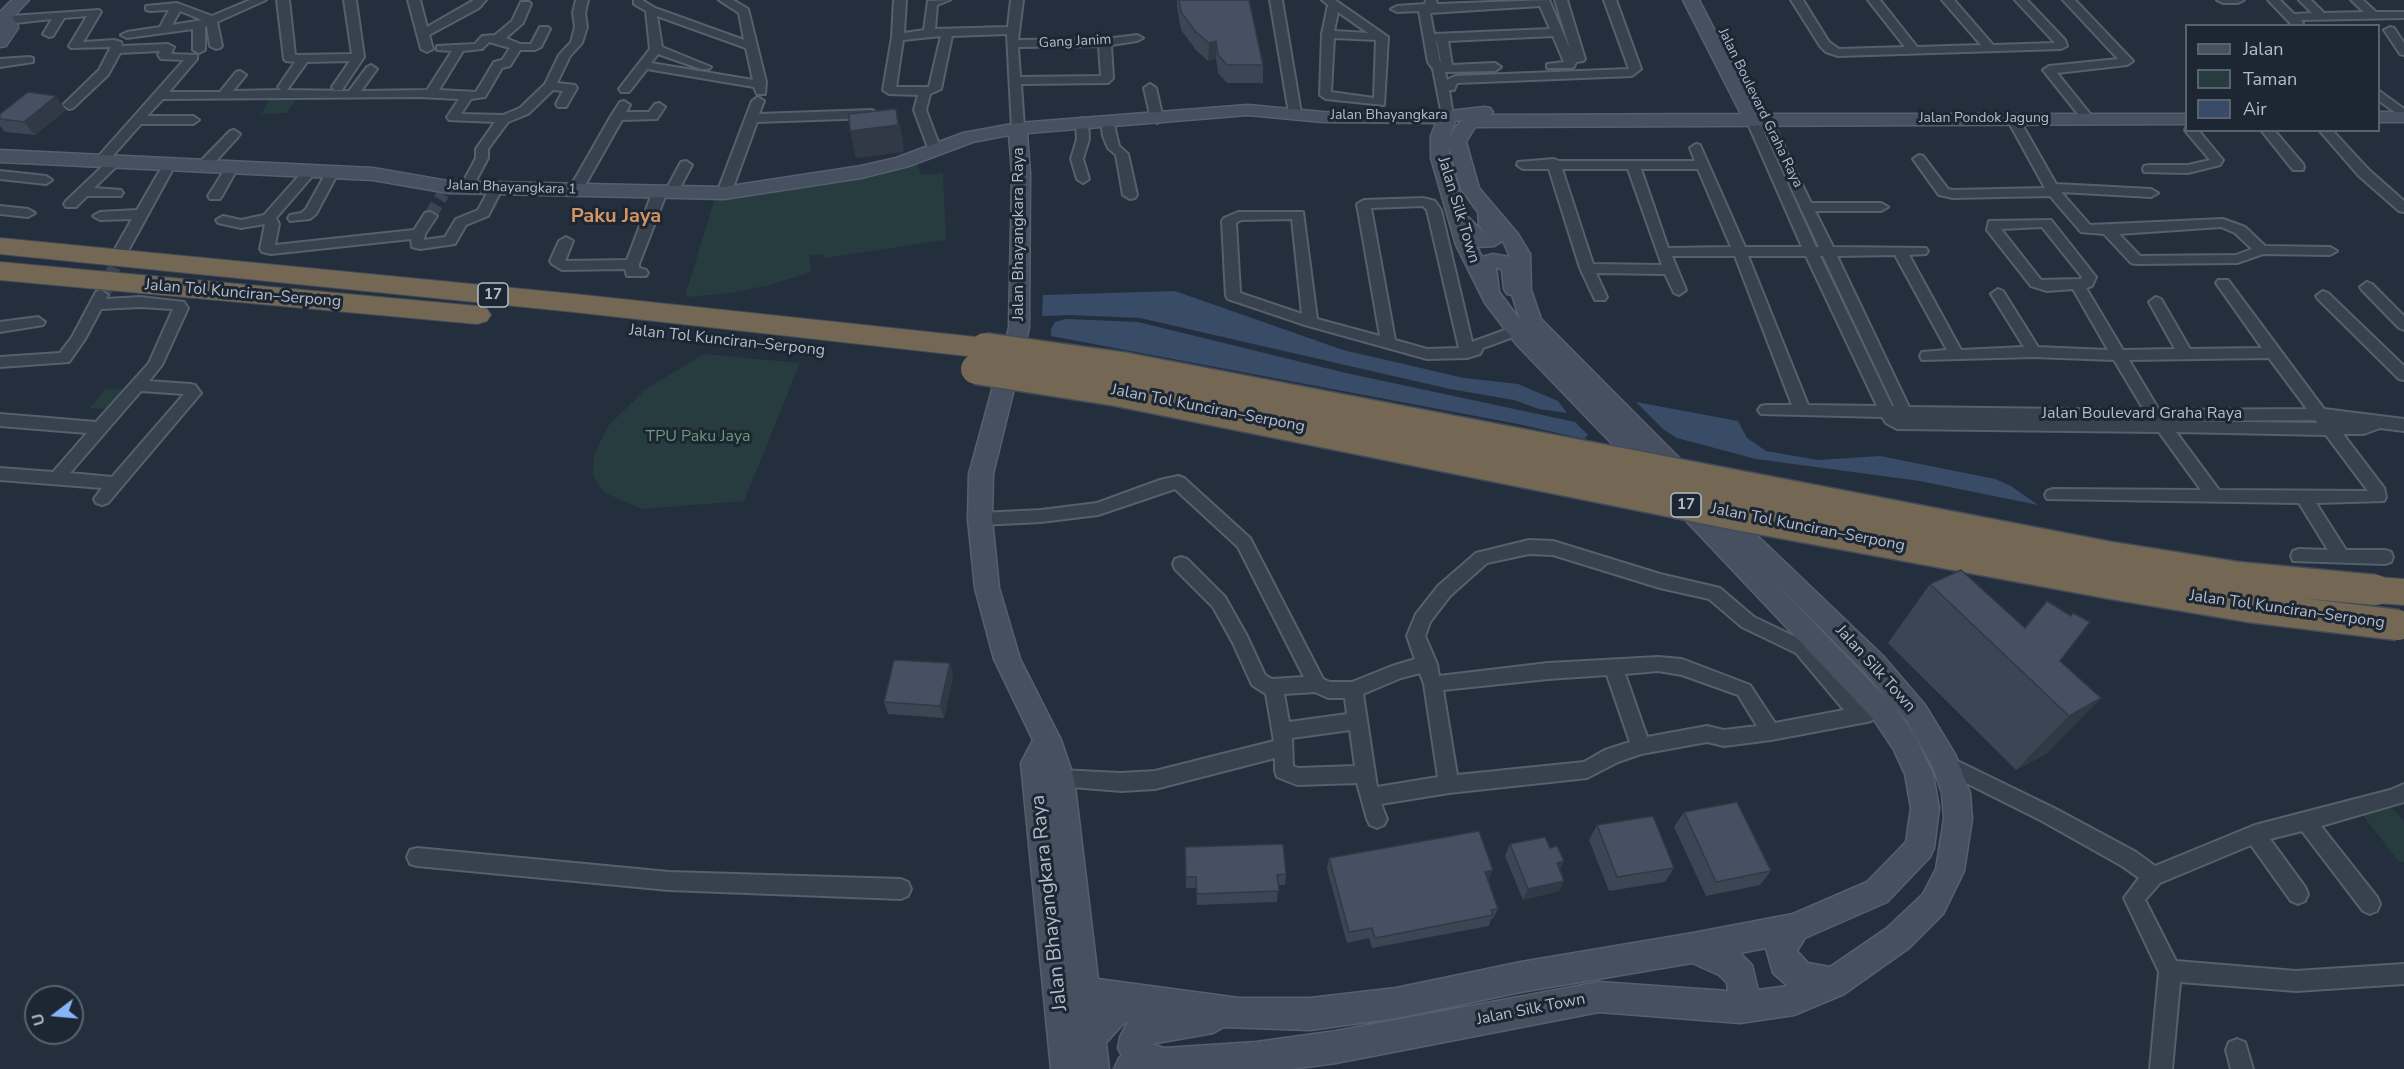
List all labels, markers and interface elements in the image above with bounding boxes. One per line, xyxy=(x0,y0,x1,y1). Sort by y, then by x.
legend xyxy=(2185,24,2380,132)
street label: Jalan Boulevard Graha Raya xyxy=(1714,25,1806,191)
street label: Gang Janim xyxy=(1038,32,1112,52)
text: Jalan xyxy=(2243,37,2283,61)
text: Taman xyxy=(2243,67,2297,91)
text: Air xyxy=(2243,97,2267,121)
street label: Jalan Bhayangkara xyxy=(1330,108,1448,124)
street label: Jalan Pondok Jagung xyxy=(1919,111,2049,127)
street label: Jalan Bhayangkara Raya xyxy=(1009,147,1029,321)
street label: Jalan Silk Town xyxy=(1433,154,1483,266)
street label: Jalan Bhayangkara 1 xyxy=(447,177,577,199)
district label: Paku Jaya xyxy=(571,205,661,229)
street label: Jalan Tol Kunciran–Serpong xyxy=(144,276,342,312)
road number: 17 xyxy=(478,283,508,307)
street label: Jalan Tol Kunciran–Serpong xyxy=(628,321,826,361)
street label: Jalan Tol Kunciran–Serpong xyxy=(1110,381,1306,437)
street label: Jalan Boulevard Graha Raya xyxy=(2042,404,2242,424)
park label: TPU Paku Jaya xyxy=(646,427,750,447)
road number: 17 xyxy=(1671,493,1701,517)
street label: Jalan Tol Kunciran–Serpong xyxy=(1710,500,1906,556)
street label: Jalan Tol Kunciran–Serpong xyxy=(2188,587,2386,633)
street label: Jalan Silk Town xyxy=(1831,622,1919,716)
street label: Jalan Bhayangkara Raya xyxy=(1027,794,1073,1012)
north arrow xyxy=(24,985,84,1045)
street label: Jalan Silk Town xyxy=(1475,990,1587,1030)
text: U xyxy=(26,1011,51,1028)

